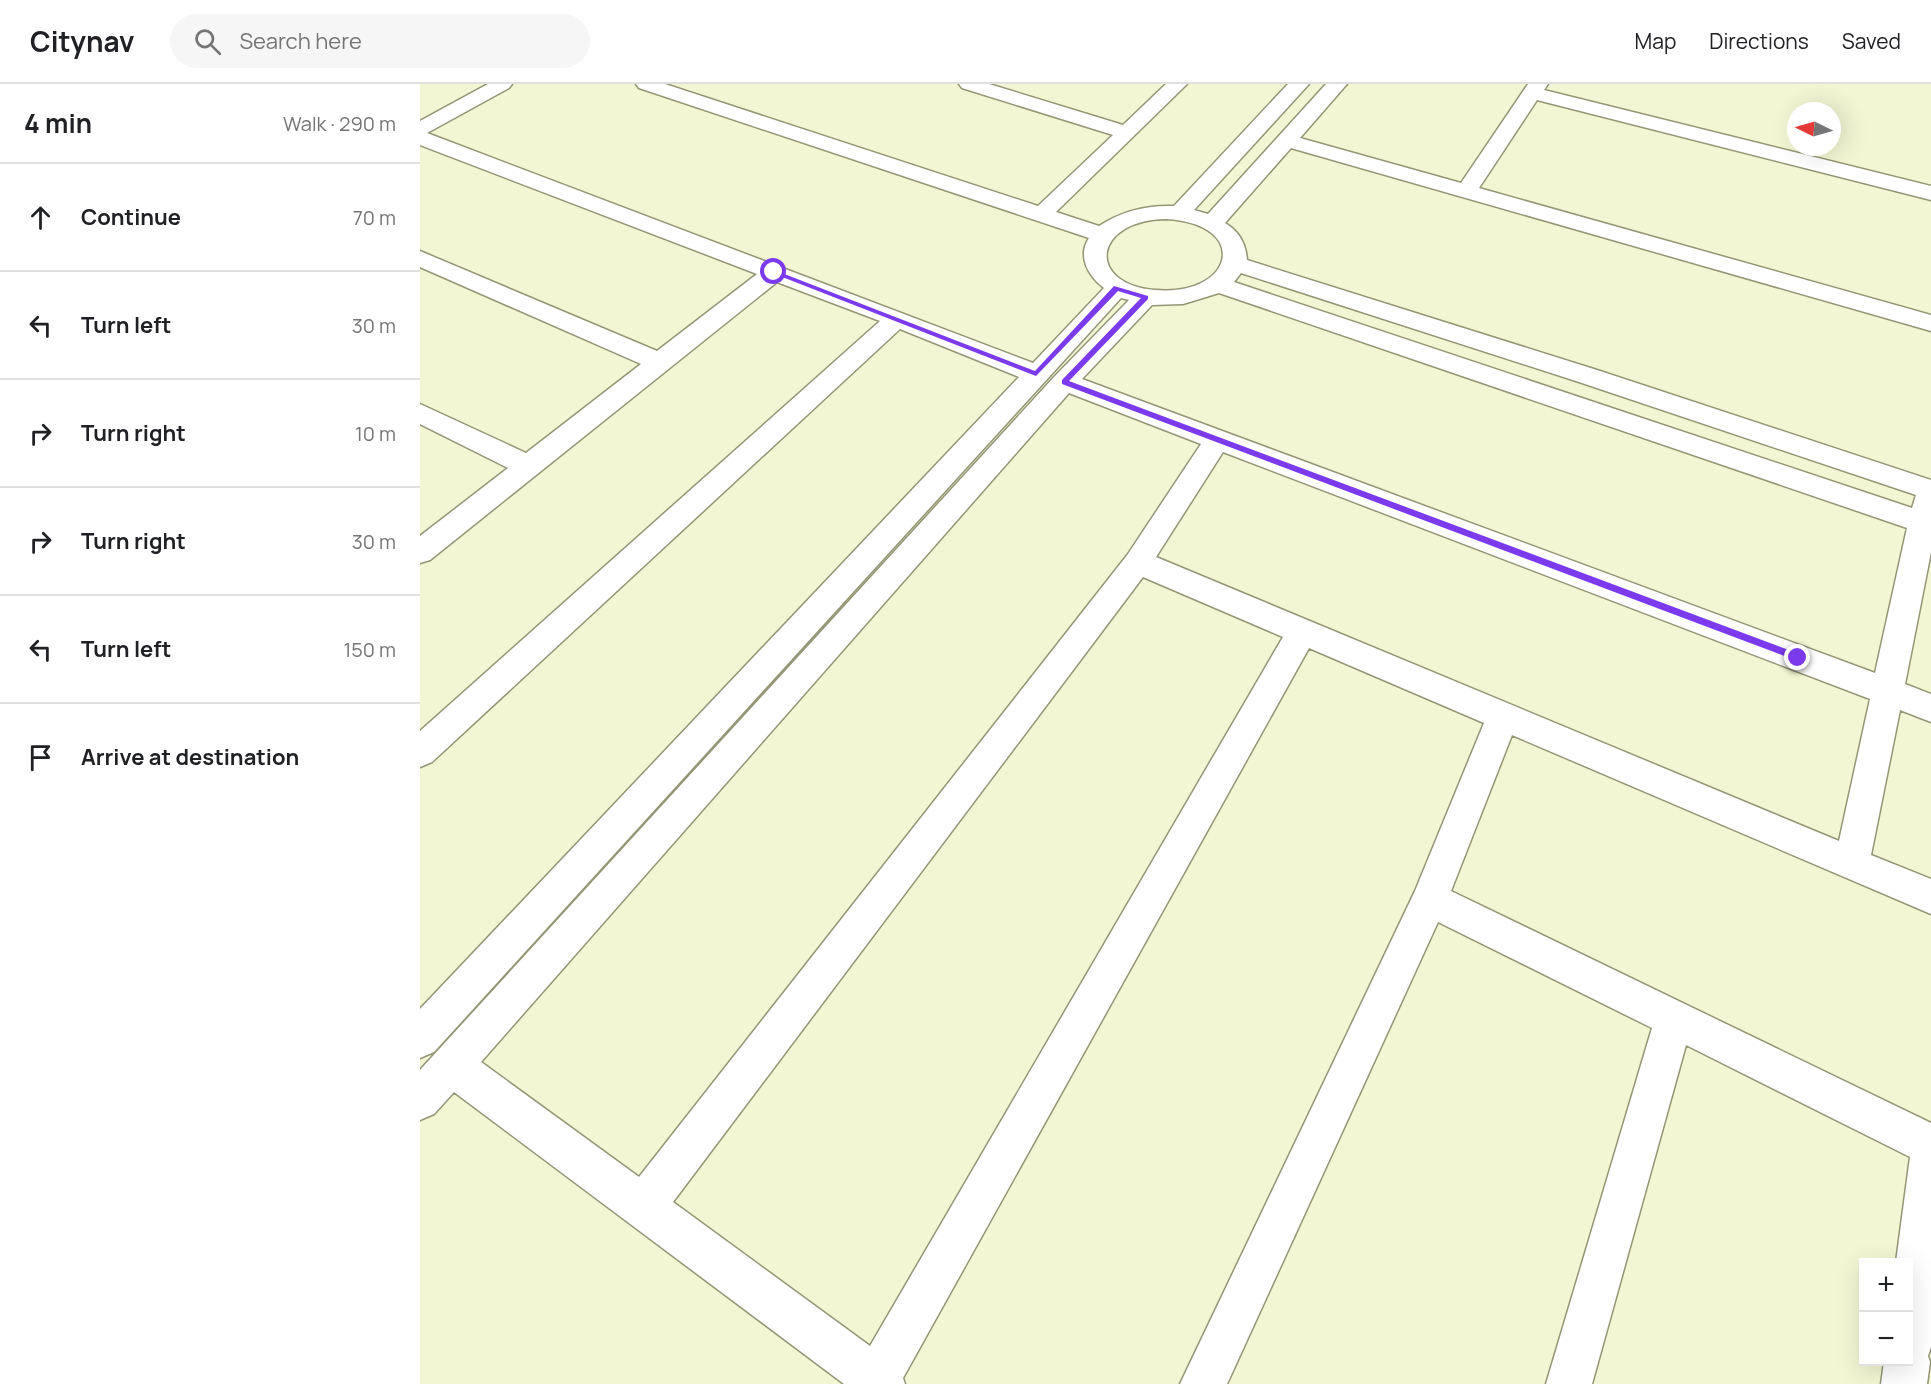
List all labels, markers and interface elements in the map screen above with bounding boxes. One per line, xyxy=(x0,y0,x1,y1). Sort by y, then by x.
search box xyxy=(170,14,590,68)
text: Citynav xyxy=(30,22,134,60)
icon: search xyxy=(191,25,224,58)
text: Search here xyxy=(239,26,362,56)
text: Map xyxy=(1635,27,1676,55)
text: Directions xyxy=(1709,27,1809,55)
text: Saved xyxy=(1842,27,1901,55)
north arrow xyxy=(1787,102,1841,156)
text: 4 min xyxy=(24,105,92,141)
text: Walk · 290 m xyxy=(283,110,396,137)
icon: ahead xyxy=(24,201,57,234)
text: Continue xyxy=(81,202,181,232)
text: 70 m xyxy=(353,204,396,231)
route start xyxy=(760,258,786,284)
icon: left xyxy=(24,309,57,342)
text: Turn left xyxy=(81,310,171,340)
text: 30 m xyxy=(352,312,396,339)
icon: right xyxy=(24,417,57,450)
text: Turn right xyxy=(81,418,186,448)
text: 10 m xyxy=(355,420,396,447)
icon: right xyxy=(24,525,57,558)
text: Turn right xyxy=(81,526,186,556)
text: 30 m xyxy=(352,528,396,555)
icon: left xyxy=(24,633,57,666)
text: Turn left xyxy=(81,634,171,664)
text: 150 m xyxy=(343,636,396,663)
route end xyxy=(1784,644,1810,670)
icon: arrive xyxy=(24,741,57,774)
text: Arrive at destination xyxy=(81,742,299,772)
map controls xyxy=(1859,1258,1913,1366)
button: + xyxy=(1859,1258,1913,1312)
button: − xyxy=(1859,1312,1913,1366)

